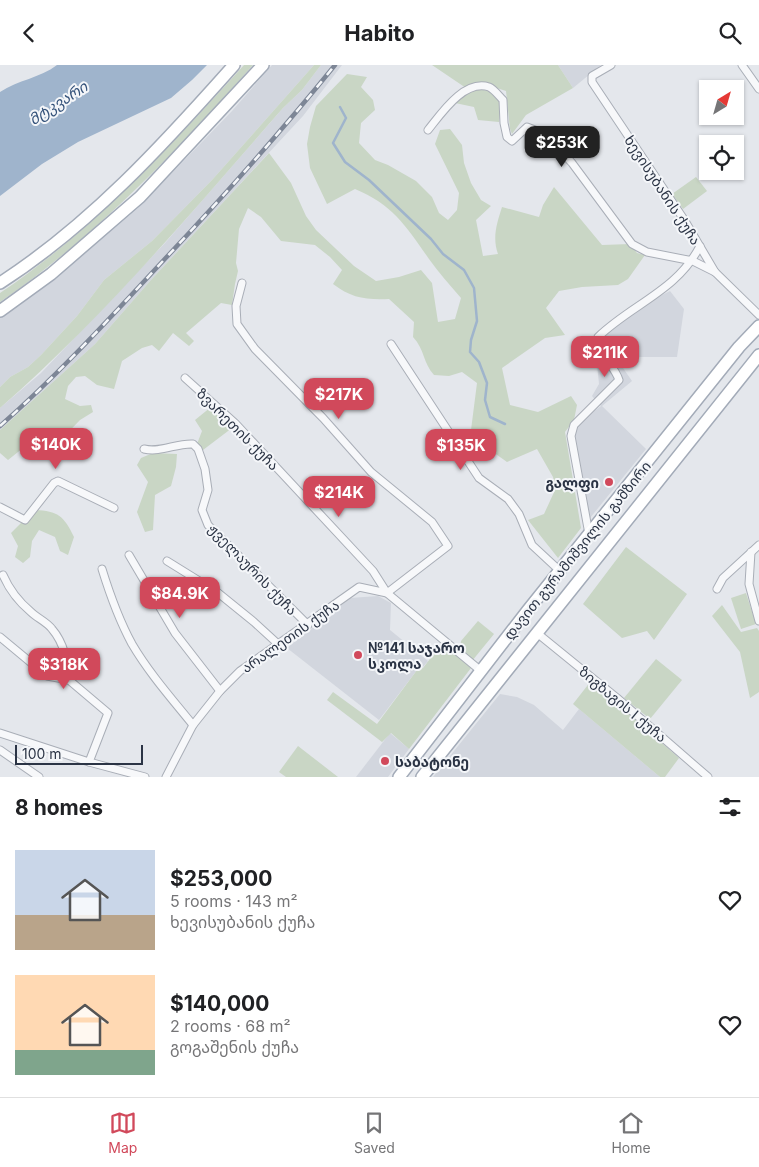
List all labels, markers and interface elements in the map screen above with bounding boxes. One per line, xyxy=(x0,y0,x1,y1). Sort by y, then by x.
icon: back xyxy=(15,19,43,47)
icon: search xyxy=(716,19,744,47)
text: Habito xyxy=(344,20,415,46)
water label: მტკვარი xyxy=(25,76,92,129)
north arrow xyxy=(699,80,744,125)
map controls xyxy=(699,80,744,180)
pin: $253K xyxy=(527,126,597,168)
text: $253K xyxy=(536,132,588,152)
street label: ხევისუბანის ქუჩა xyxy=(620,132,705,248)
button: locate xyxy=(699,135,744,180)
pin: $211K xyxy=(570,335,640,378)
text: $211K xyxy=(582,342,628,362)
pin: $217K xyxy=(304,377,374,420)
street label: ზვარეთის ქუჩა xyxy=(193,384,283,474)
text: $217K xyxy=(315,384,363,404)
pin: $140K xyxy=(21,427,91,470)
pin: $135K xyxy=(426,429,496,471)
text: $140K xyxy=(31,434,81,454)
text: $135K xyxy=(436,435,486,455)
street label: დავით გურამიშვილის გამზირი xyxy=(500,457,655,643)
place label: გალფი xyxy=(545,474,599,492)
pin: $214K xyxy=(304,475,374,518)
marker: გალფი xyxy=(603,476,615,488)
text: $214K xyxy=(314,482,364,502)
street label: ჟველაურის ქუჩა xyxy=(204,520,301,619)
pin: $84.9K xyxy=(139,577,221,619)
text: $84.9K xyxy=(151,583,209,603)
street label: არალეთის ქუჩა xyxy=(238,596,343,677)
place label: №141 საჯარო სკოლა xyxy=(368,639,465,673)
pin: $318K xyxy=(29,647,99,690)
marker: №141 საჯარო სკოლა xyxy=(352,649,364,661)
text: $318K xyxy=(39,654,89,674)
street label: ზიგზაგის I ქუჩა xyxy=(575,662,670,746)
scale bar xyxy=(15,742,142,765)
text: 100 m xyxy=(22,745,62,762)
place label: საბატონე xyxy=(395,753,469,771)
marker: საბატონე xyxy=(379,755,391,767)
icon: filters xyxy=(716,793,744,821)
text: 8 homes xyxy=(15,795,103,820)
text: $253,000 xyxy=(170,866,272,891)
icon: home xyxy=(55,870,115,930)
icon: heart xyxy=(716,886,744,914)
text: 5 rooms · 143 m² xyxy=(170,891,298,911)
text: ხევისუბანის ქუჩა xyxy=(170,912,315,932)
text: $140,000 xyxy=(170,991,269,1016)
icon: home xyxy=(55,995,115,1055)
icon: heart xyxy=(716,1011,744,1039)
text: 2 rooms · 68 m² xyxy=(170,1016,291,1036)
text: გოგაშენის ქუჩა xyxy=(170,1037,299,1057)
tab: Map xyxy=(108,1109,137,1156)
tab: Saved xyxy=(354,1109,395,1156)
tab: Home xyxy=(611,1109,651,1156)

